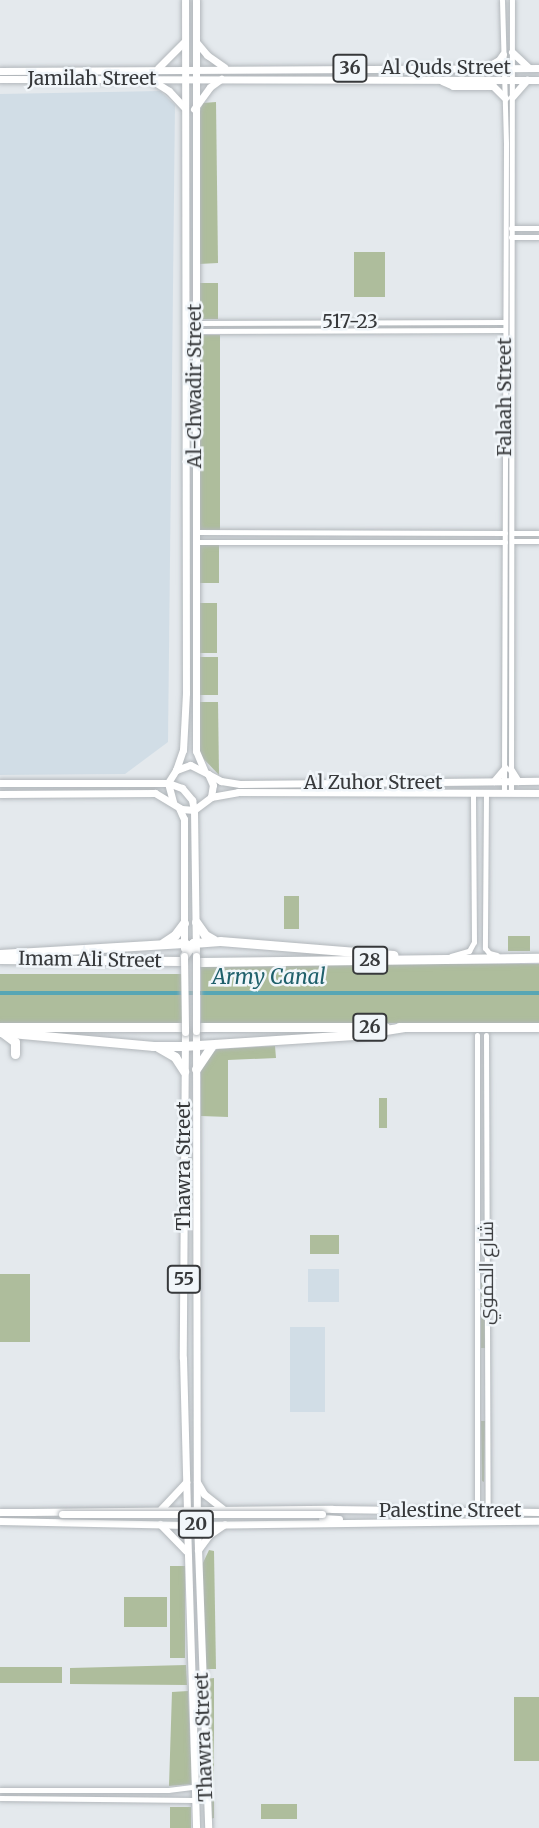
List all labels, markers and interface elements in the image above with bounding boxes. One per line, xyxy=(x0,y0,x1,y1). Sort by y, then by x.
road number: 36 xyxy=(331,54,369,82)
street label: Al Quds Street xyxy=(381,57,511,79)
street label: Jamilah Street xyxy=(27,68,157,90)
street label: Al-Chwadir Street xyxy=(184,304,206,468)
street label: 517-23 xyxy=(322,311,378,333)
street label: Falaah Street xyxy=(494,338,516,456)
street label: Al Zuhor Street xyxy=(304,772,442,794)
road number: 28 xyxy=(351,945,389,974)
street label: Imam Ali Street xyxy=(18,947,162,973)
water label: Army Canal xyxy=(212,964,326,990)
road number: 26 xyxy=(351,1012,389,1042)
street label: Thawra Street xyxy=(173,1101,195,1231)
street label: شارع الحموي xyxy=(476,1221,498,1325)
road number: 55 xyxy=(166,1264,202,1294)
street label: Palestine Street xyxy=(379,1500,521,1522)
road number: 20 xyxy=(177,1510,215,1539)
street label: Thawra Street xyxy=(190,1672,218,1802)

